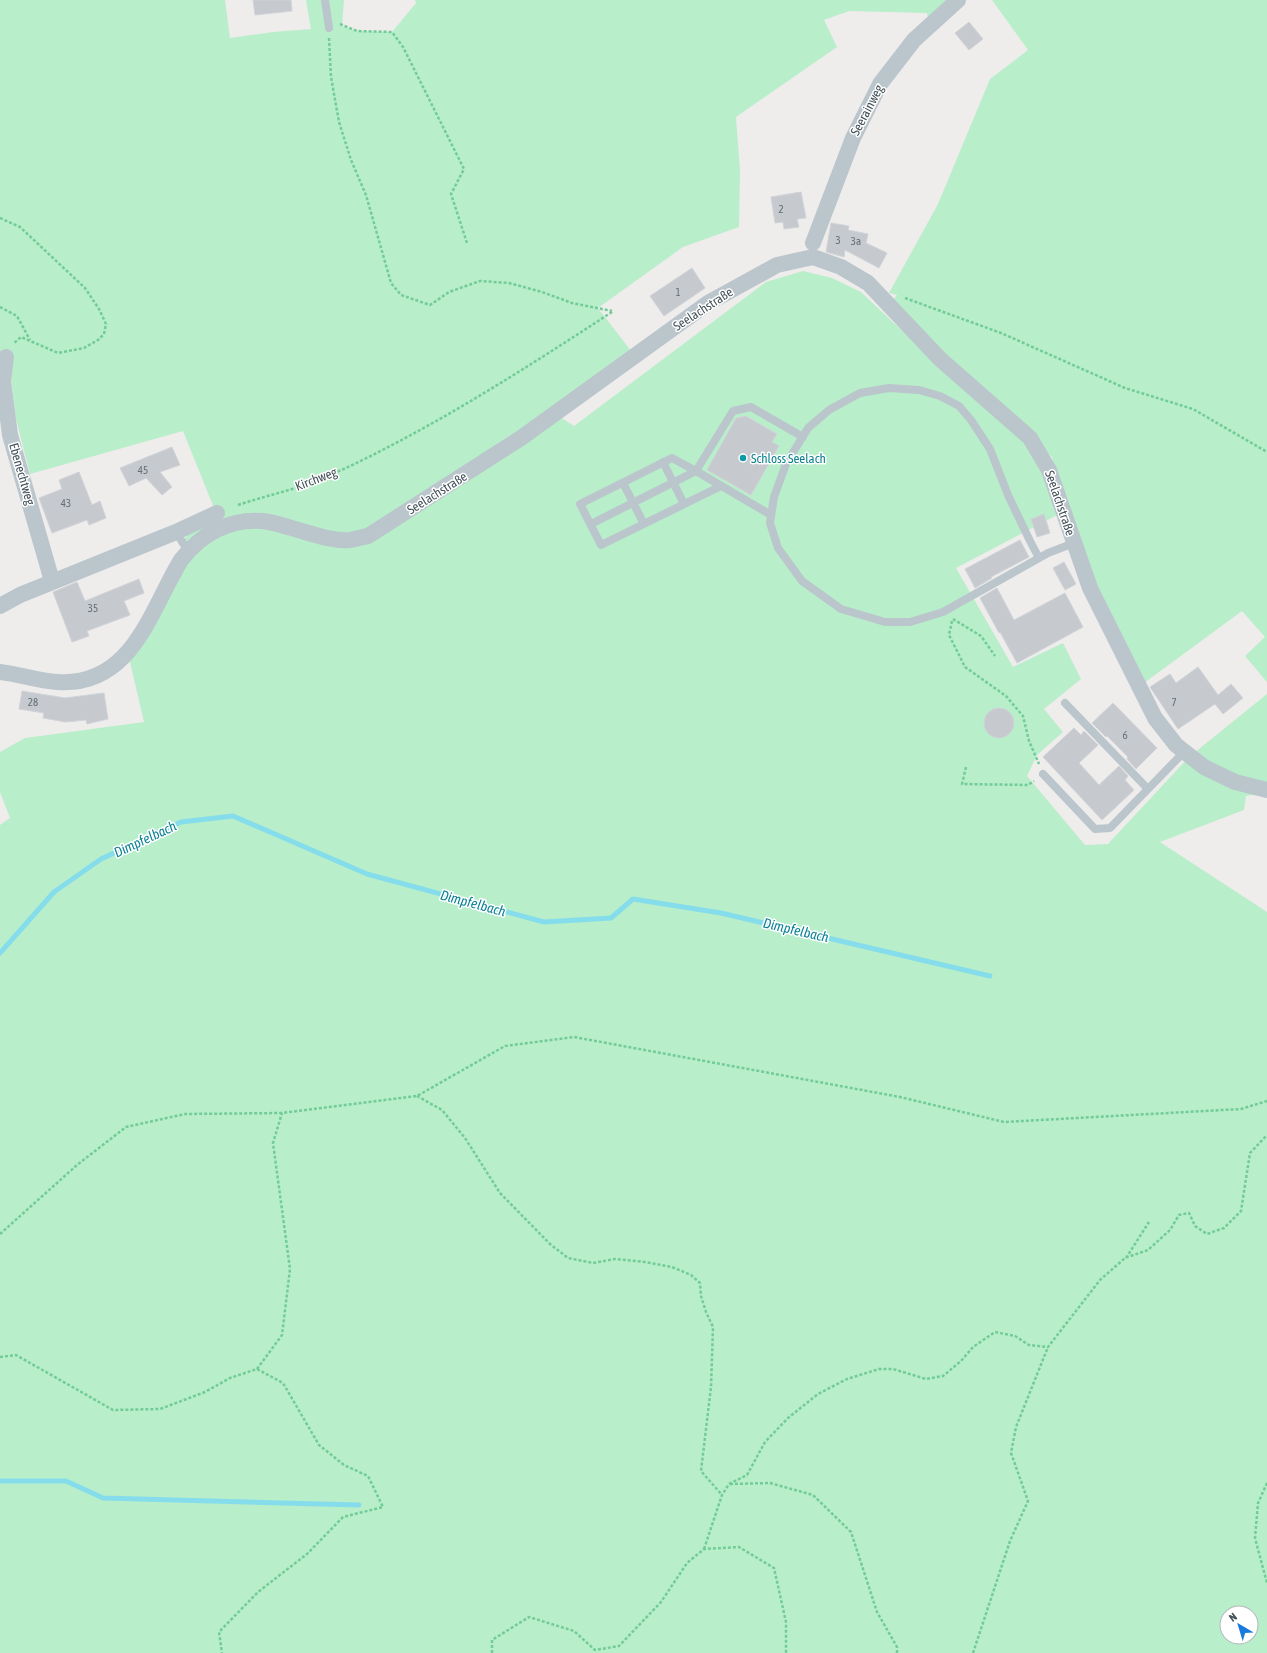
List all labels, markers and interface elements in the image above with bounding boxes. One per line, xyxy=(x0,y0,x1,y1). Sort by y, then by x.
street label: Seerainweg xyxy=(847,82,887,138)
house number: 2 xyxy=(778,203,784,215)
house number: 3 xyxy=(835,234,841,246)
house number: 3a xyxy=(851,235,861,247)
street label: Seelachstraße xyxy=(670,284,736,334)
house number: 1 xyxy=(675,286,681,298)
street label: Ebenechtweg xyxy=(6,441,38,507)
place label: Schloss Seelach xyxy=(751,451,826,466)
marker: Schloss Seelach xyxy=(738,453,748,463)
house number: 45 xyxy=(138,464,148,476)
street label: Kirchweg xyxy=(293,464,339,494)
street label: Seelachstraße xyxy=(404,469,470,517)
street label: Seelachstraße xyxy=(1042,469,1078,538)
house number: 43 xyxy=(61,497,71,509)
house number: 35 xyxy=(88,602,98,614)
house number: 28 xyxy=(28,696,38,708)
house number: 7 xyxy=(1171,696,1177,708)
house number: 6 xyxy=(1122,729,1128,741)
water label: Dimpfelbach xyxy=(111,818,179,860)
water label: Dimpfelbach xyxy=(439,887,508,919)
water label: Dimpfelbach xyxy=(762,915,831,945)
north arrow xyxy=(1219,1605,1259,1645)
text: N xyxy=(1227,1610,1239,1624)

